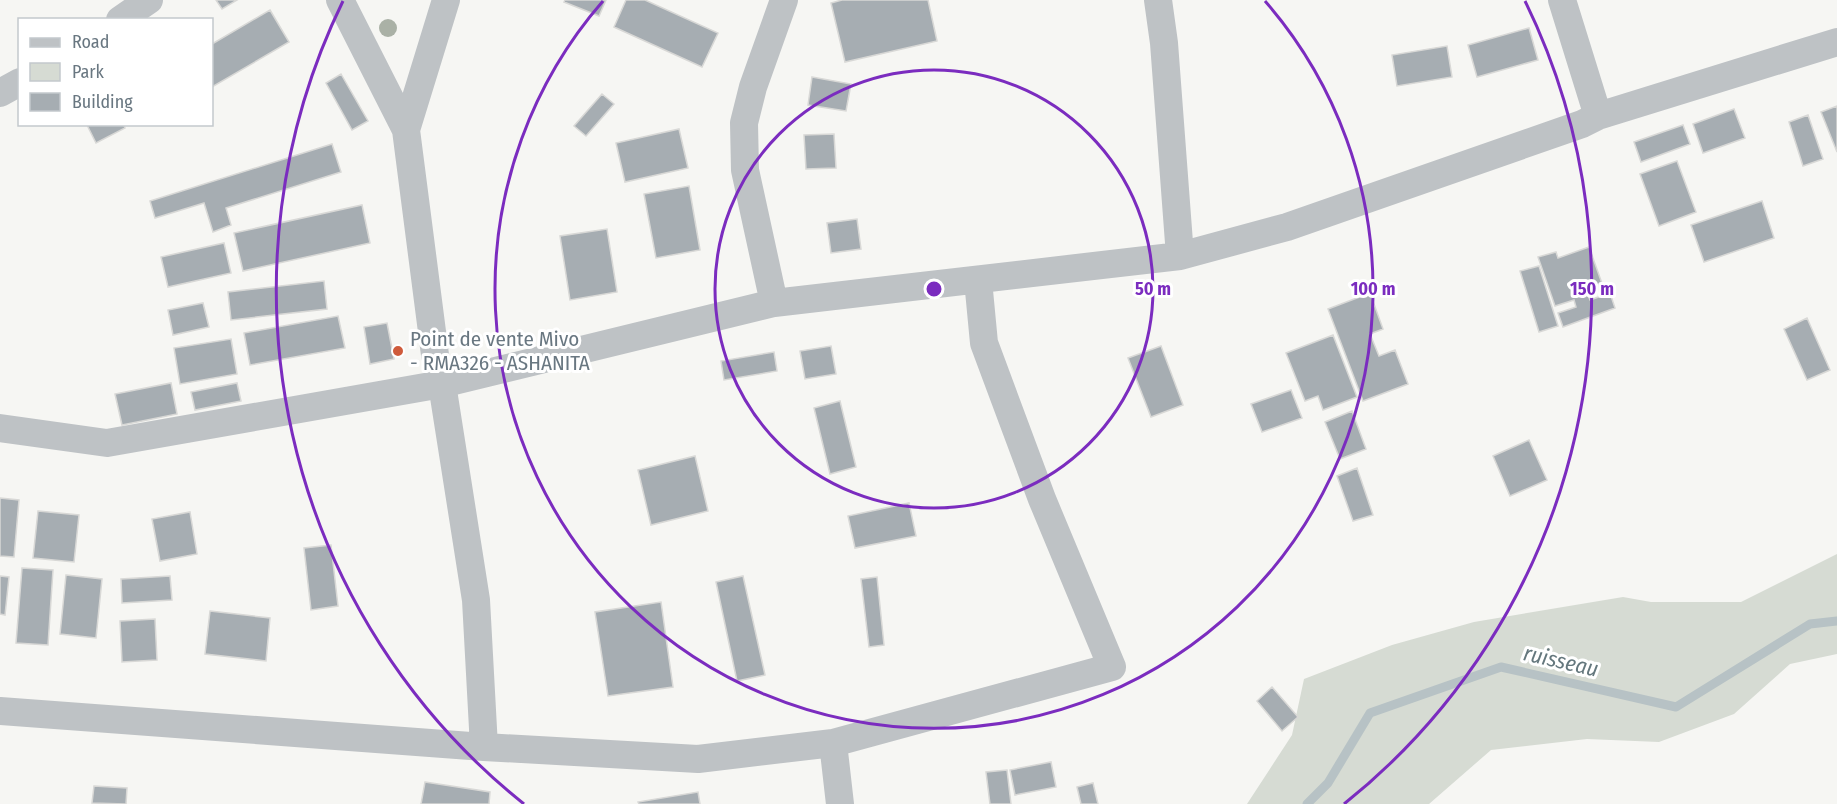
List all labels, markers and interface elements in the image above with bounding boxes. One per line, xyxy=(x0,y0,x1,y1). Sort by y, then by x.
legend xyxy=(18,18,213,126)
text: Road xyxy=(72,31,109,53)
text: Park xyxy=(72,61,105,83)
text: Building xyxy=(72,91,133,113)
text: 50 m xyxy=(1135,278,1171,300)
text: 100 m xyxy=(1351,278,1395,300)
text: 150 m xyxy=(1570,278,1614,300)
centre of rings xyxy=(924,279,944,299)
place label: Point de vente Mivo - RMA326 - ASHANITA xyxy=(410,326,590,376)
marker: Point de vente Mivo - RMA326 - ASHANITA xyxy=(391,344,405,358)
water label: ruisseau xyxy=(1521,639,1601,683)

